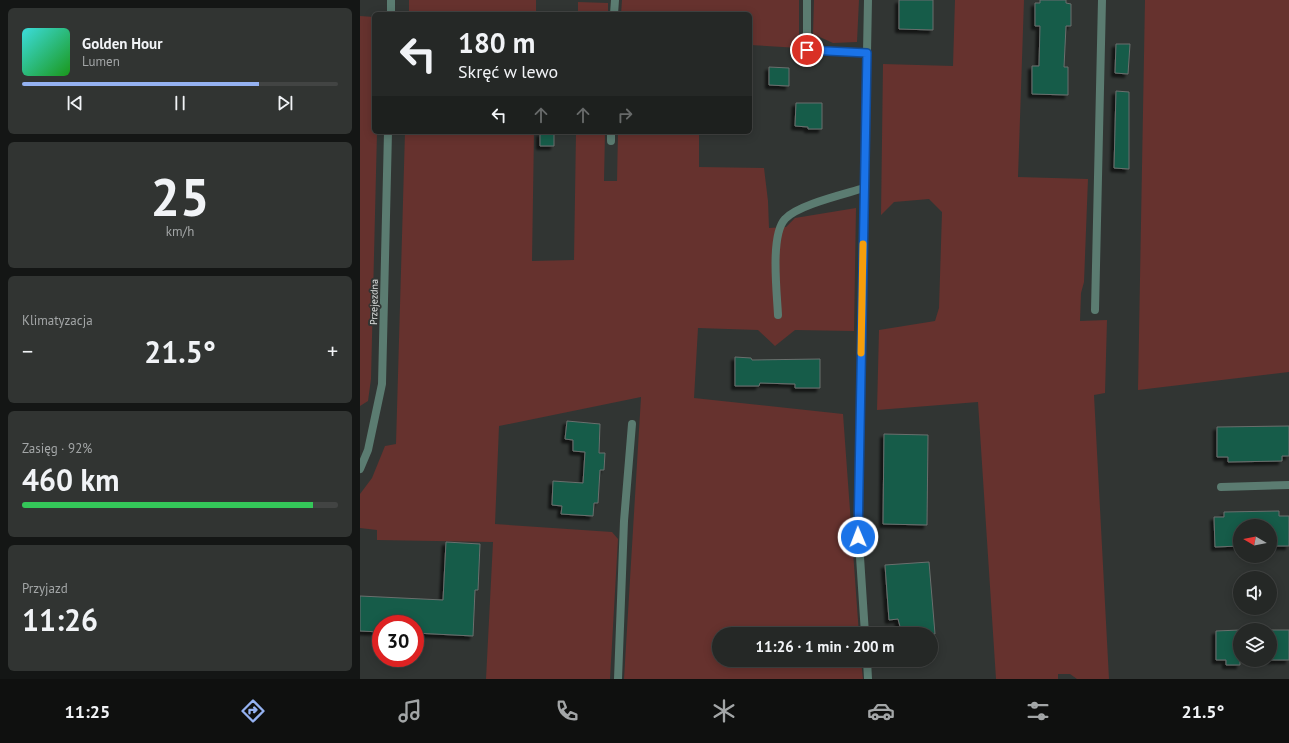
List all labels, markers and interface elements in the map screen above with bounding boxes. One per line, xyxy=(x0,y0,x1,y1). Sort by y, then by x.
text: 180 m xyxy=(458,24,535,61)
icon: left xyxy=(392,28,444,80)
pin xyxy=(790,33,824,67)
text: Golden Hour xyxy=(82,34,162,53)
icon: arrive xyxy=(796,39,818,61)
text: Lumen xyxy=(82,53,120,70)
text: Skręć w lewo xyxy=(458,60,558,83)
icon: previous xyxy=(64,92,86,114)
icon: pause xyxy=(169,92,191,114)
icon: next xyxy=(274,92,296,114)
icon: left xyxy=(488,104,510,126)
icon: ahead xyxy=(530,104,552,126)
icon: ahead xyxy=(572,104,594,126)
icon: right xyxy=(614,104,636,126)
text: 25 xyxy=(151,163,209,230)
text: km/h xyxy=(166,223,194,240)
street label: Przejezdna xyxy=(367,279,381,325)
text: Klimatyzacja xyxy=(22,312,93,329)
text: 21.5° xyxy=(144,332,216,371)
text: − xyxy=(22,337,33,365)
text: + xyxy=(327,337,338,365)
text: Zasięg · 92% xyxy=(22,440,92,457)
text: 460 km xyxy=(22,460,120,499)
position arrow xyxy=(837,516,879,558)
north arrow xyxy=(1233,519,1277,563)
map controls xyxy=(1233,519,1277,667)
button: sound xyxy=(1233,571,1277,615)
text: Przyjazd xyxy=(22,580,68,597)
text: 11:26 xyxy=(22,600,98,639)
speed limit sign: 30 xyxy=(372,615,424,667)
button: layers xyxy=(1233,623,1277,667)
text: 11:26 · 1 min · 200 m xyxy=(756,637,894,656)
icon: directions xyxy=(239,697,267,725)
icon: music xyxy=(396,697,424,725)
icon: phone xyxy=(553,697,581,725)
icon: climate xyxy=(710,697,738,725)
icon: car xyxy=(867,697,895,725)
icon: filters xyxy=(1024,697,1052,725)
text: 11:25 xyxy=(65,700,110,723)
text: 21.5° xyxy=(1182,700,1224,723)

